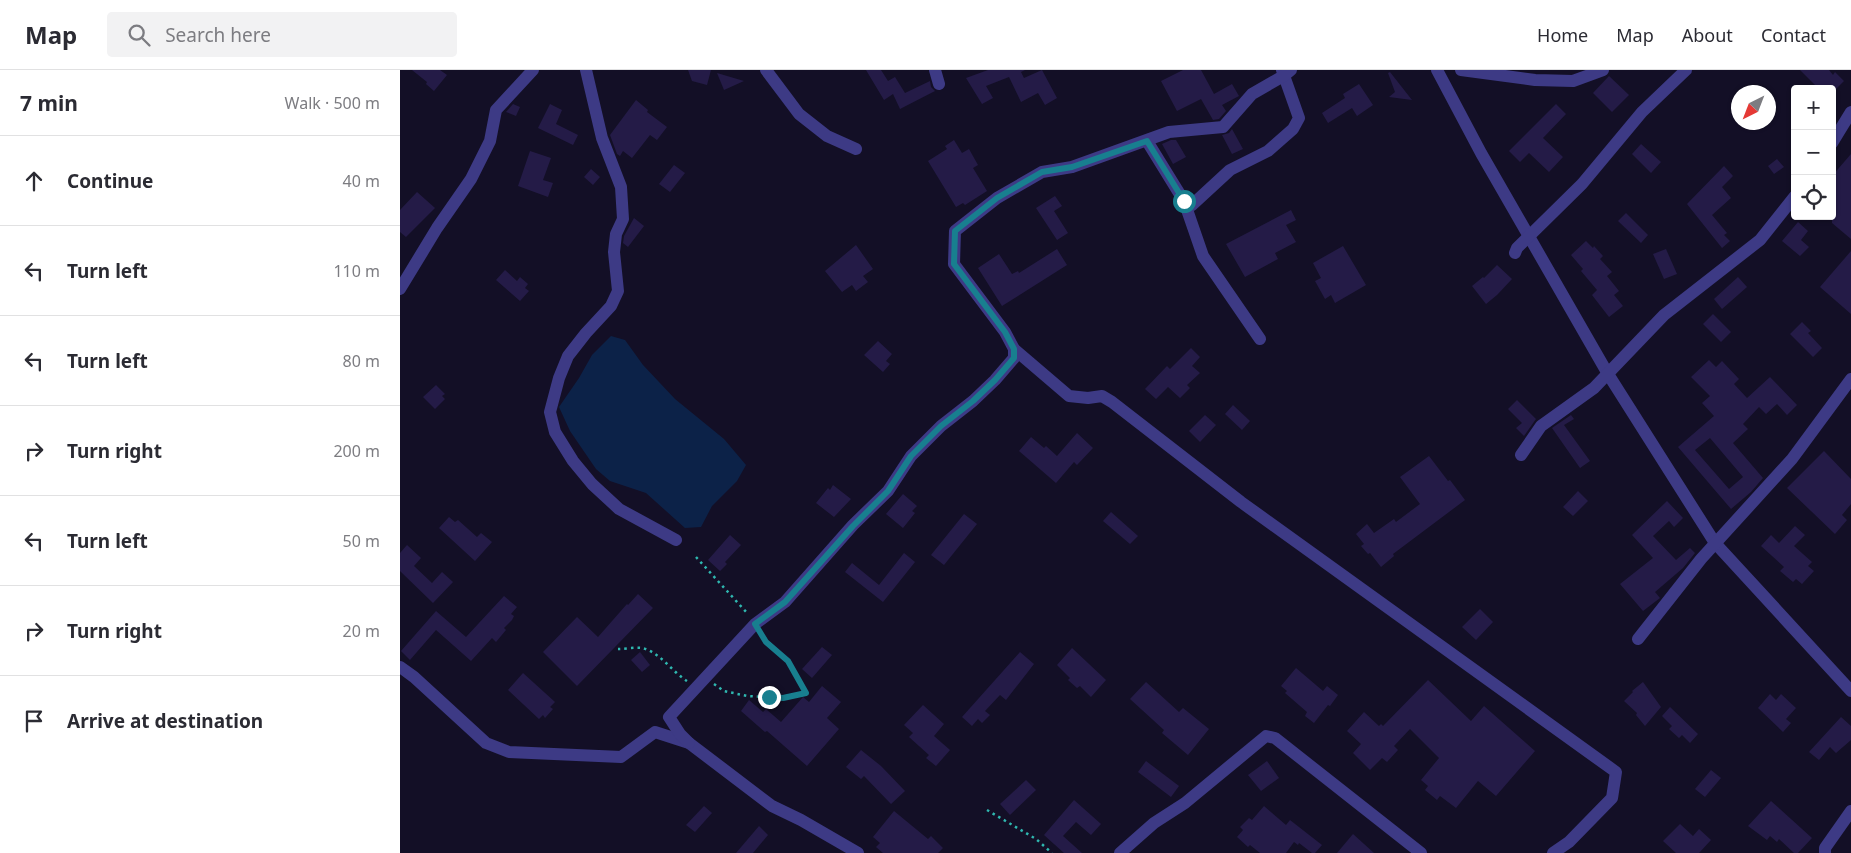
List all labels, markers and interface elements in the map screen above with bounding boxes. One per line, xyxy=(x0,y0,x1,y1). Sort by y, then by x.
search box xyxy=(107,12,457,57)
text: Map xyxy=(25,18,77,51)
icon: search xyxy=(125,21,153,49)
text: Search here xyxy=(165,22,271,48)
text: Home xyxy=(1537,23,1588,47)
text: Map xyxy=(1616,23,1654,47)
text: About xyxy=(1682,23,1733,47)
text: Contact xyxy=(1761,23,1826,47)
north arrow xyxy=(1731,85,1776,130)
map controls xyxy=(1791,85,1836,220)
button: + xyxy=(1791,85,1836,130)
text: 7 min xyxy=(20,89,78,117)
text: Walk · 500 m xyxy=(285,92,380,114)
button: − xyxy=(1791,130,1836,175)
icon: ahead xyxy=(20,167,48,195)
text: Continue xyxy=(67,168,153,194)
text: 40 m xyxy=(343,170,380,192)
button: locate xyxy=(1791,175,1836,220)
route start xyxy=(1173,190,1196,213)
icon: left xyxy=(20,257,48,285)
text: Turn left xyxy=(67,258,148,284)
text: 110 m xyxy=(333,260,380,282)
icon: left xyxy=(20,347,48,375)
text: Turn left xyxy=(67,348,148,374)
text: 80 m xyxy=(343,350,380,372)
icon: right xyxy=(20,437,48,465)
text: Turn right xyxy=(67,438,162,464)
text: 200 m xyxy=(333,440,380,462)
icon: left xyxy=(20,527,48,555)
text: Turn left xyxy=(67,528,148,554)
text: 50 m xyxy=(343,530,380,552)
icon: right xyxy=(20,617,48,645)
text: Turn right xyxy=(67,618,162,644)
text: 20 m xyxy=(343,620,380,642)
route end xyxy=(758,686,781,709)
icon: arrive xyxy=(20,707,48,735)
text: Arrive at destination xyxy=(67,708,263,734)

